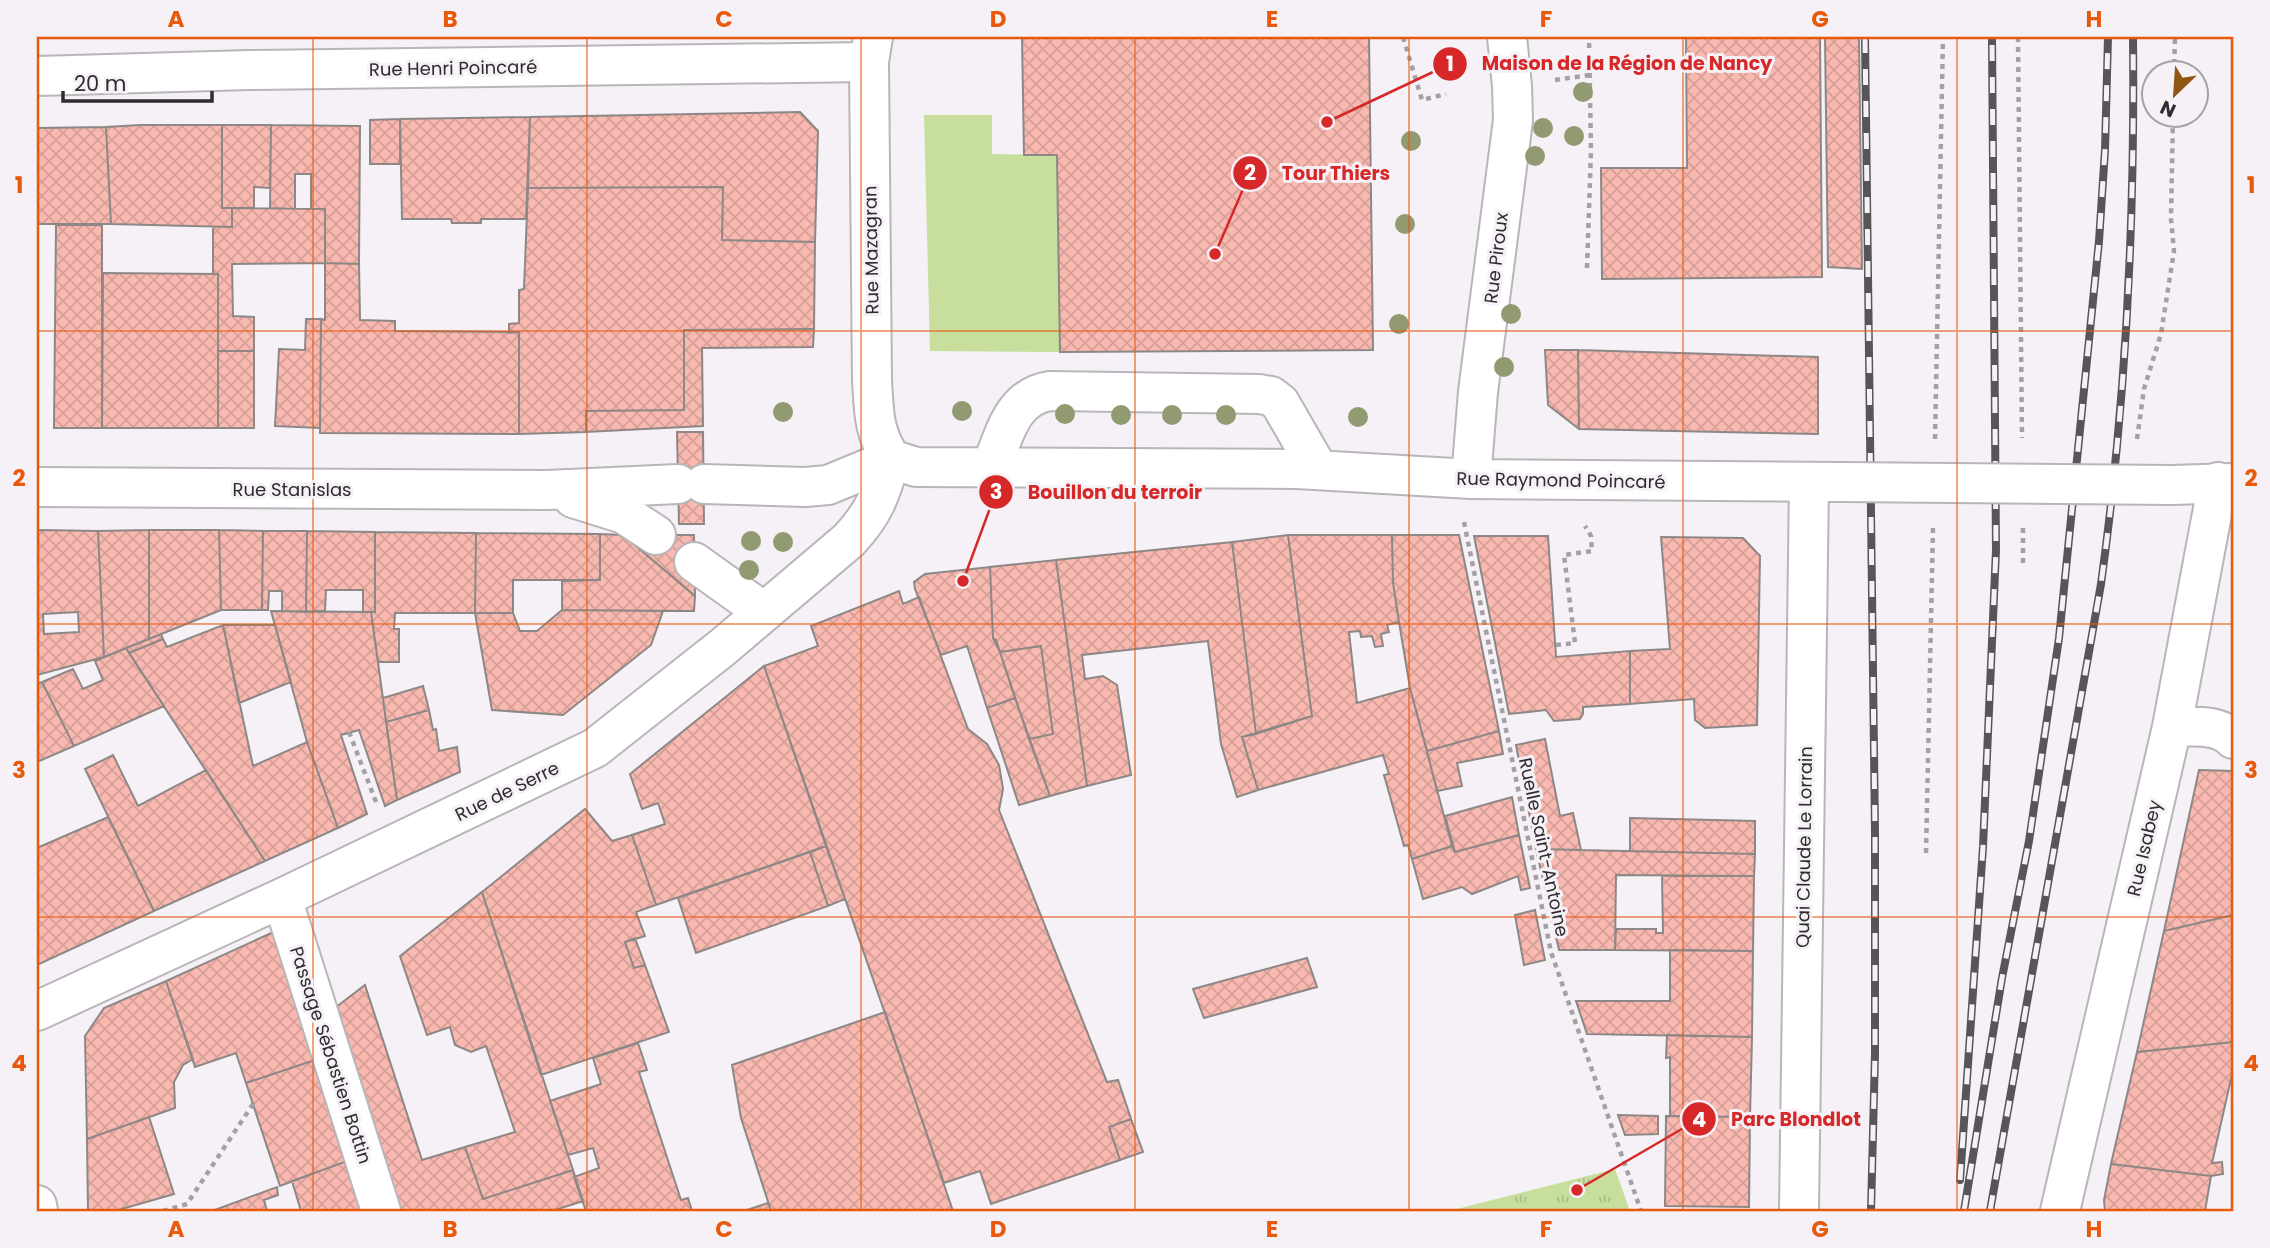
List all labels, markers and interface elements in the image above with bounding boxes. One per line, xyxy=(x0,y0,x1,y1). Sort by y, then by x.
text: A xyxy=(168,3,185,35)
text: B xyxy=(442,3,458,35)
text: C xyxy=(715,3,733,35)
text: D xyxy=(990,3,1006,35)
text: E xyxy=(1266,3,1278,35)
text: F xyxy=(1540,3,1552,35)
text: G xyxy=(1811,3,1829,35)
text: H xyxy=(2086,3,2102,35)
callout: Maison de la Région de Nancy xyxy=(1432,44,1786,84)
text: 1 xyxy=(1446,49,1454,78)
text: Maison de la Région de Nancy xyxy=(1482,50,1773,77)
street label: Rue Henri Poincaré xyxy=(369,54,537,82)
scale bar xyxy=(63,60,212,104)
north arrow xyxy=(2140,60,2210,130)
text: 20 m xyxy=(74,69,127,98)
text: N xyxy=(2156,94,2180,124)
callout: Tour Thiers xyxy=(1233,153,1404,193)
text: 2 xyxy=(1244,158,1256,187)
text: Tour Thiers xyxy=(1282,160,1390,187)
text: 1 xyxy=(15,169,23,201)
text: 1 xyxy=(2247,169,2255,201)
street label: Rue Mazagran xyxy=(857,185,885,315)
street label: Rue Piroux xyxy=(1478,211,1514,305)
text: 2 xyxy=(12,462,26,494)
text: 2 xyxy=(2244,462,2258,494)
street label: Rue Raymond Poincaré xyxy=(1456,466,1666,494)
callout: Bouillon du terroir xyxy=(979,472,1216,512)
street label: Rue Stanislas xyxy=(232,477,352,502)
text: 3 xyxy=(990,477,1002,506)
text: Bouillon du terroir xyxy=(1028,479,1202,506)
street label: Quai Claude Le Lorrain xyxy=(1790,746,1818,948)
text: 3 xyxy=(12,754,26,786)
text: 3 xyxy=(2244,754,2258,786)
street label: Rue de Serre xyxy=(451,755,563,827)
street label: Ruelle Saint-Antoine xyxy=(1513,755,1575,939)
street label: Rue Isabey xyxy=(2121,797,2167,899)
street label: Passage Sébastien Bottin xyxy=(284,943,378,1167)
text: 4 xyxy=(11,1047,27,1079)
text: 4 xyxy=(2243,1047,2259,1079)
callout: Parc Blondlot xyxy=(1682,1099,1875,1139)
text: 4 xyxy=(1692,1105,1706,1134)
text: Parc Blondlot xyxy=(1731,1106,1861,1133)
text: A xyxy=(168,1213,185,1245)
text: B xyxy=(442,1213,458,1245)
text: C xyxy=(715,1213,733,1245)
text: D xyxy=(990,1213,1006,1245)
text: E xyxy=(1266,1213,1278,1245)
text: F xyxy=(1540,1213,1552,1245)
text: G xyxy=(1811,1213,1829,1245)
text: H xyxy=(2086,1213,2102,1245)

